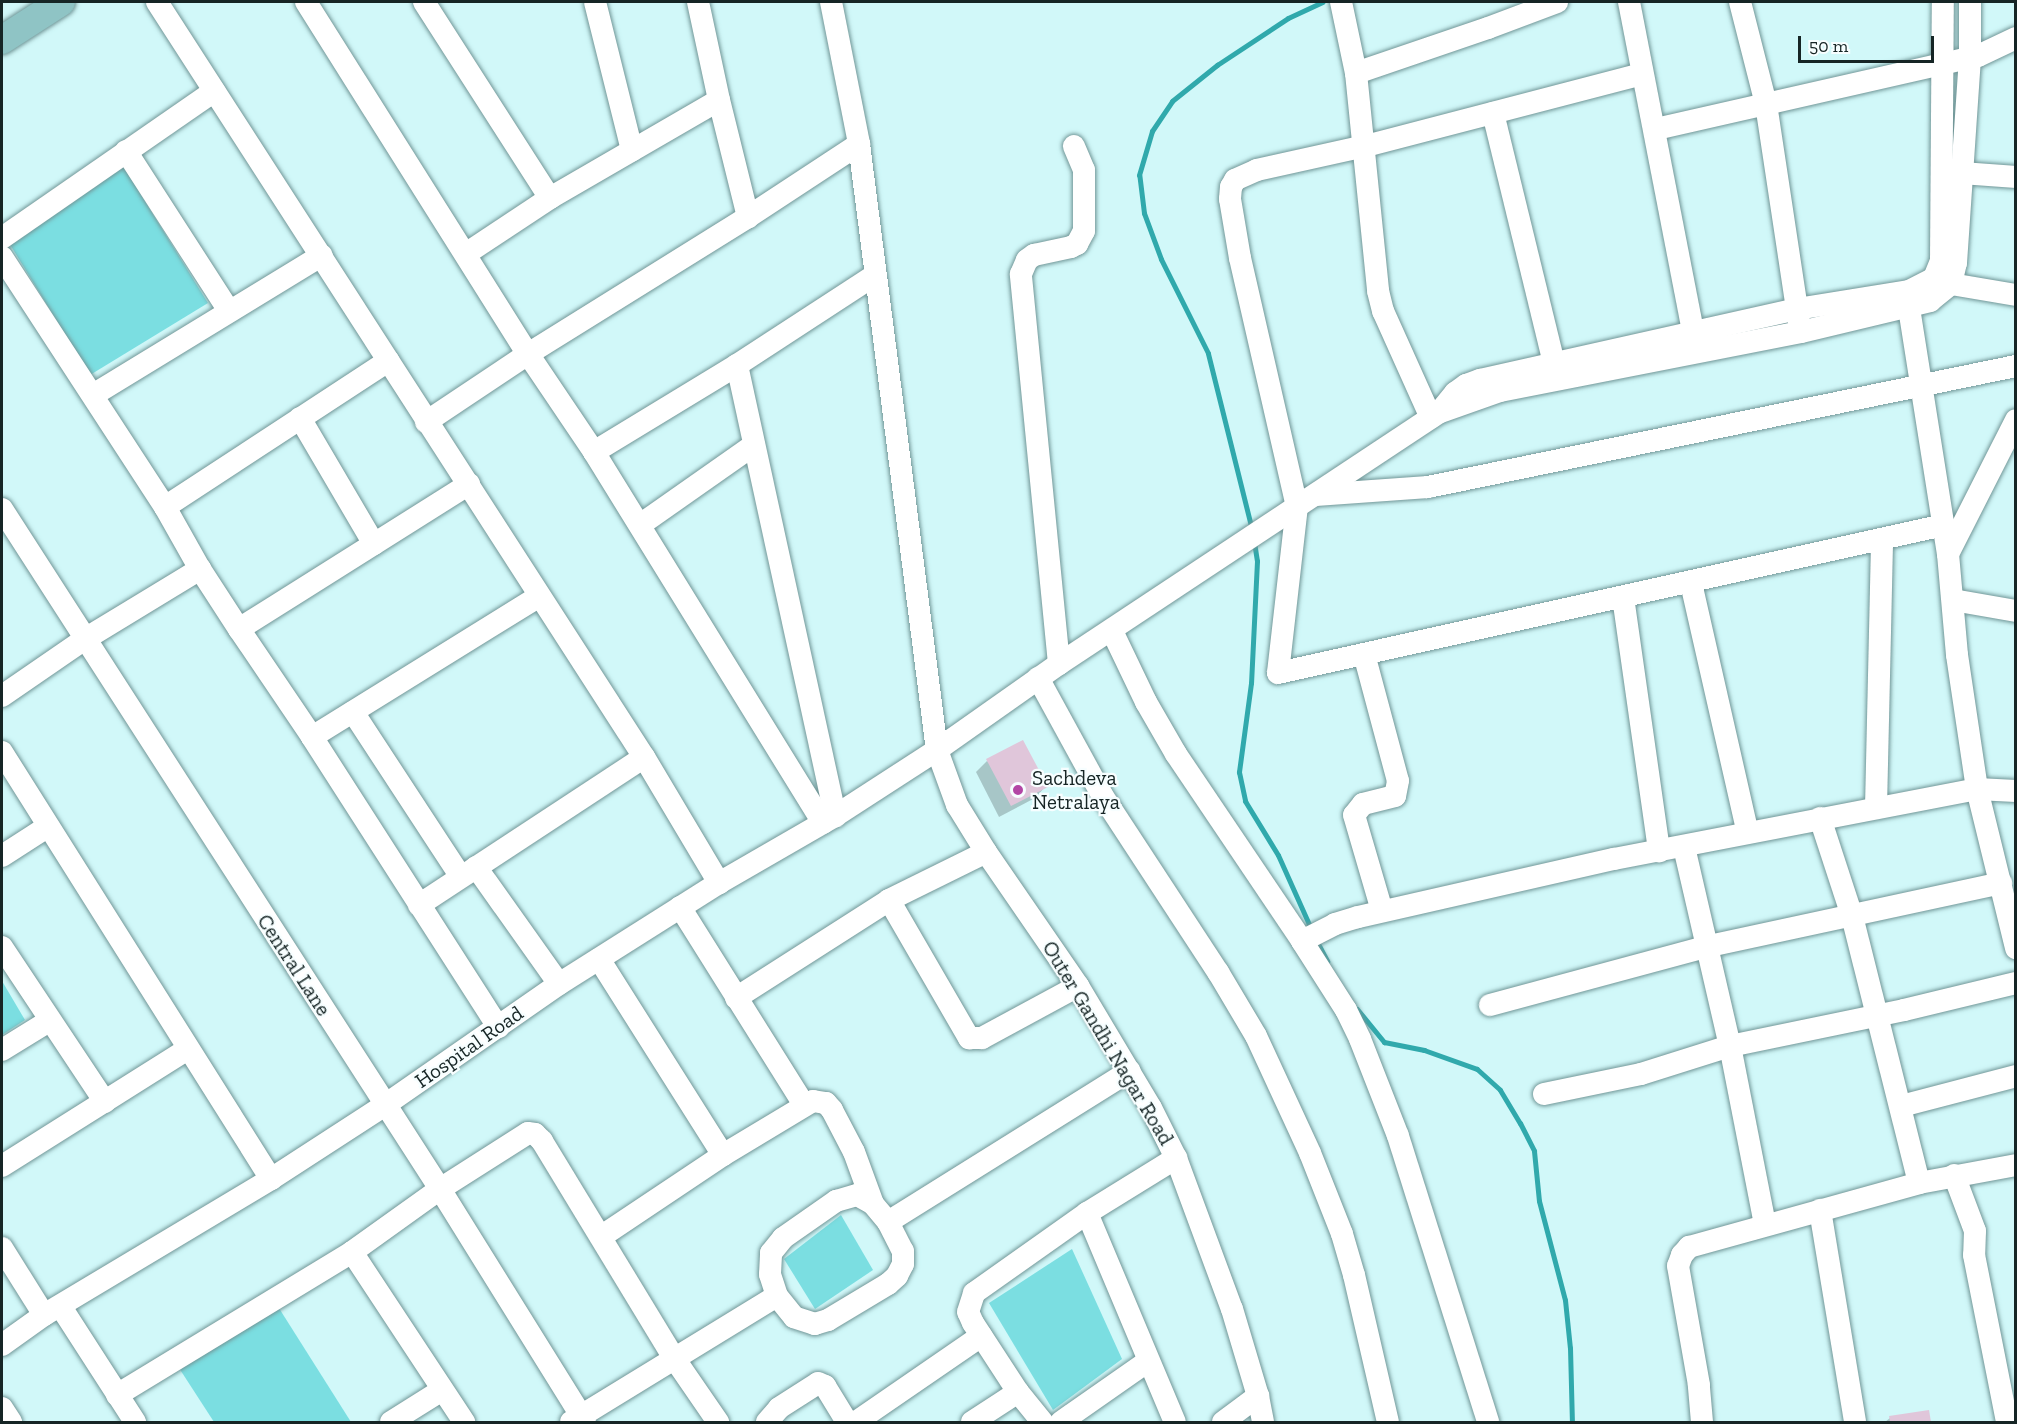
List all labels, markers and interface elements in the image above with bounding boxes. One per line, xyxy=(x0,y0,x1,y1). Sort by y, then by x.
scale bar xyxy=(1801,24,1938,62)
text: 50 m xyxy=(1809,35,1848,57)
place label: Sachdeva Netralaya xyxy=(1032,765,1120,815)
marker: Sachdeva Netralaya xyxy=(1009,781,1027,799)
street label: Central Lane xyxy=(252,909,336,1021)
street label: Outer Gandhi Nagar Road xyxy=(1037,936,1179,1150)
street label: Hospital Road xyxy=(410,1000,528,1094)

